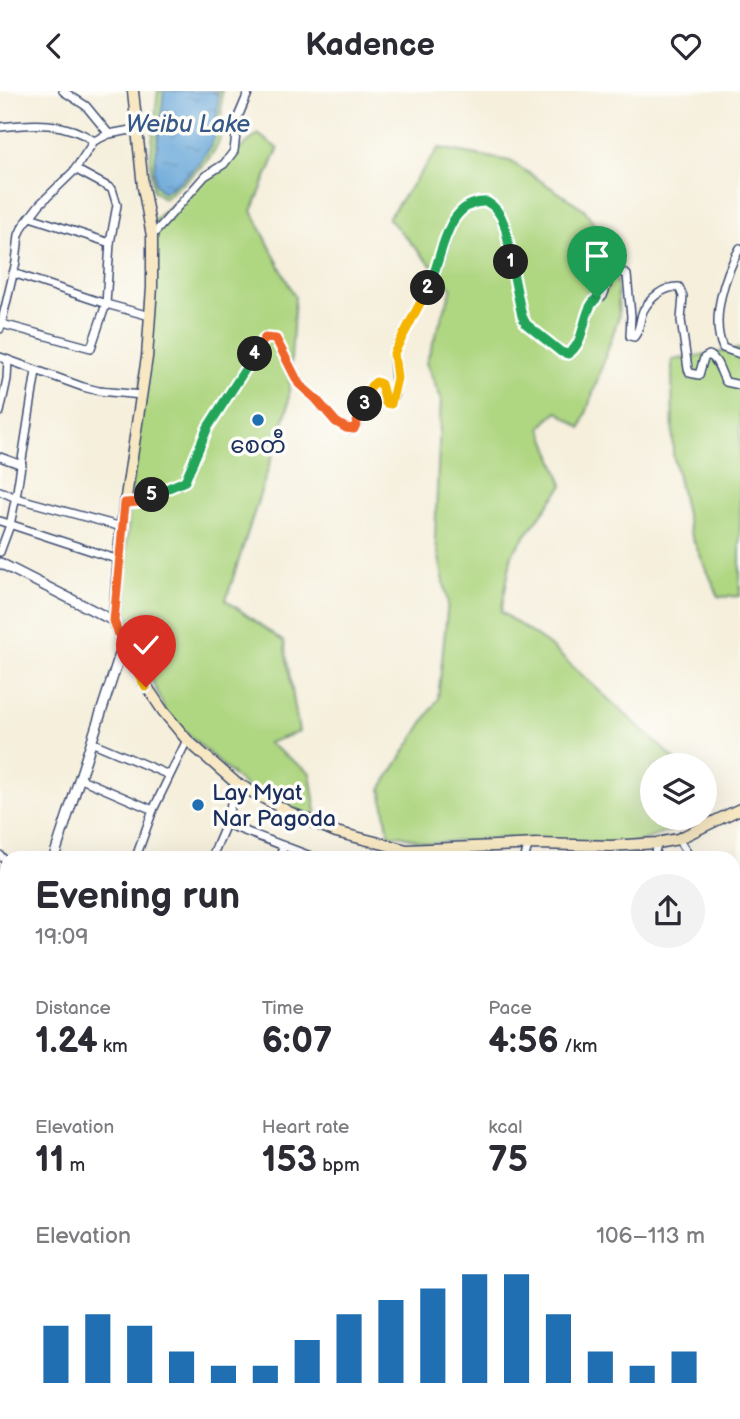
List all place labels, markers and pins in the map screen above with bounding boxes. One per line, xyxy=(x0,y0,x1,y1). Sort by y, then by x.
pin xyxy=(567,226,627,298)
pin: 1 xyxy=(494,245,528,279)
pin: 2 xyxy=(410,271,446,305)
pin: 4 xyxy=(238,337,272,371)
pin: 3 xyxy=(348,387,382,421)
marker: စေတီ xyxy=(250,412,266,428)
place label: စေတီ xyxy=(230,429,286,460)
pin: 5 xyxy=(134,477,170,513)
pin xyxy=(116,615,176,687)
place label: Lay Myat Nar Pagoda xyxy=(212,779,336,833)
marker: Lay Myat Nar Pagoda xyxy=(190,797,206,813)

